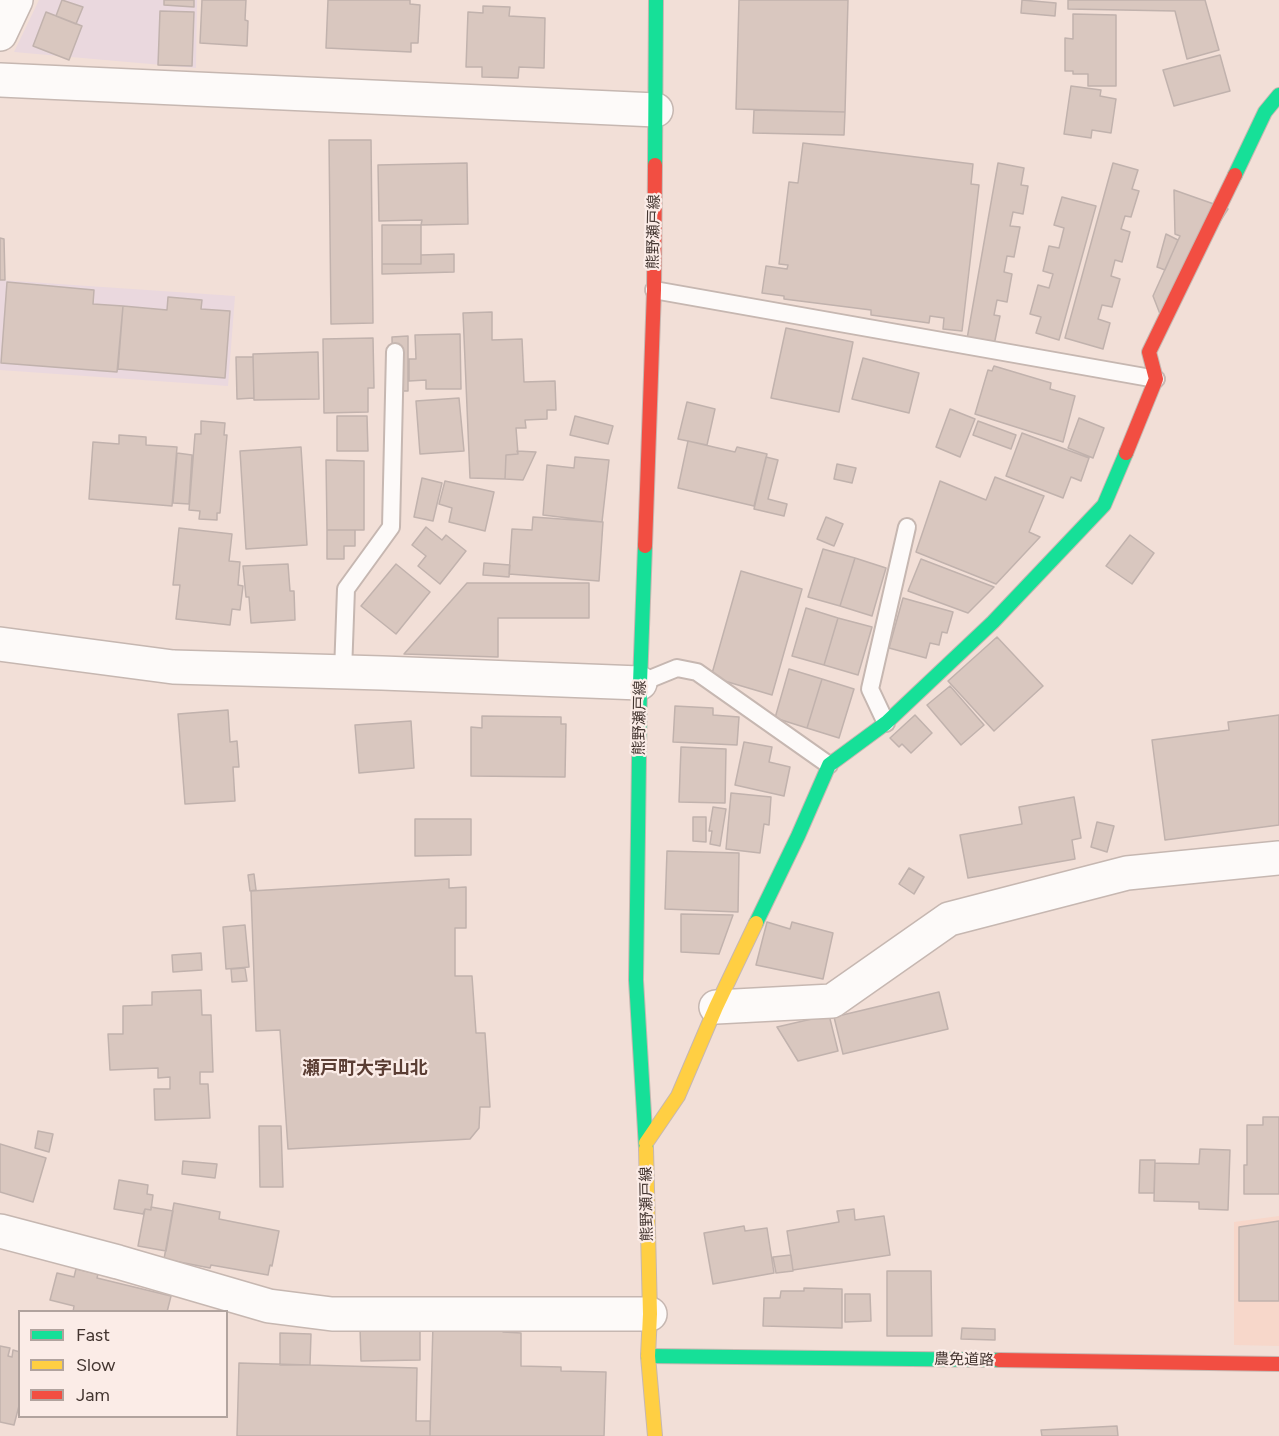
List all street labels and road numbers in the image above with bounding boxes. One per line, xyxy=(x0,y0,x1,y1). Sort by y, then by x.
street label: 熊野瀬戸線 xyxy=(644,194,664,270)
street label: 熊野瀬戸線 xyxy=(630,680,650,756)
street label: 熊野瀬戸線 xyxy=(637,1166,657,1242)
street label: 農免道路 xyxy=(934,1350,994,1370)

